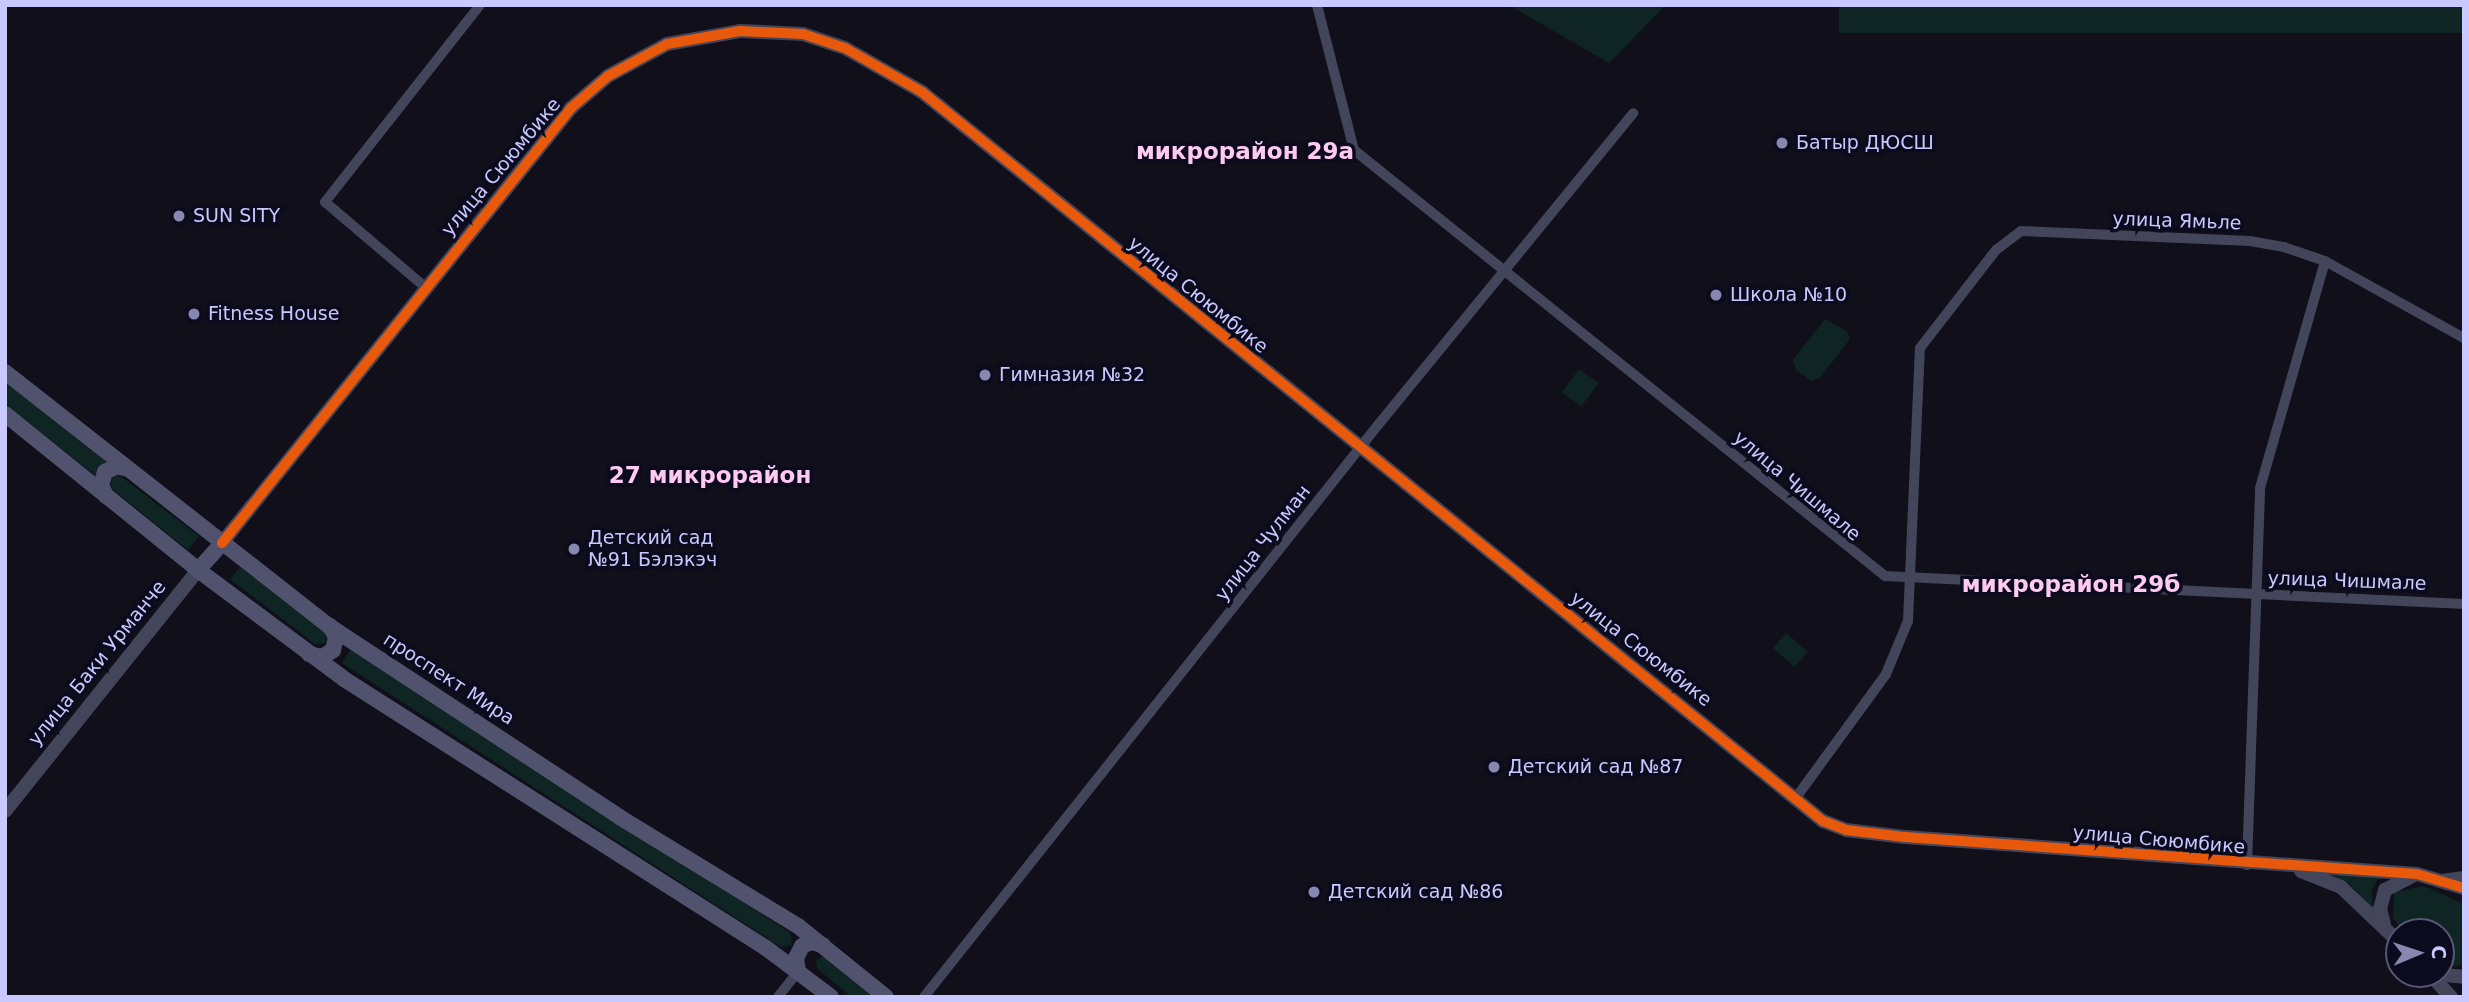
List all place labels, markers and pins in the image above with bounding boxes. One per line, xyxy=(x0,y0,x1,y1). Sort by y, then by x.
place label: Батыр ДЮСШ xyxy=(1796,132,1934,154)
marker: Батыр ДЮСШ xyxy=(1774,135,1790,151)
place label: SUN SITY xyxy=(193,205,280,227)
marker: SUN SITY xyxy=(171,208,187,224)
place label: Школа №10 xyxy=(1730,284,1847,306)
marker: Школа №10 xyxy=(1708,287,1724,303)
place label: Fitness House xyxy=(208,303,339,325)
marker: Fitness House xyxy=(186,306,202,322)
place label: Гимназия №32 xyxy=(999,364,1145,386)
marker: Гимназия №32 xyxy=(977,367,993,383)
place label: Детский сад №91 Бэлэкэч xyxy=(588,527,717,571)
marker: Детский сад №91 Бэлэкэч xyxy=(566,541,582,557)
place label: Детский сад №87 xyxy=(1508,756,1683,778)
marker: Детский сад №87 xyxy=(1486,759,1502,775)
place label: Детский сад №86 xyxy=(1328,881,1503,903)
marker: Детский сад №86 xyxy=(1306,884,1322,900)

